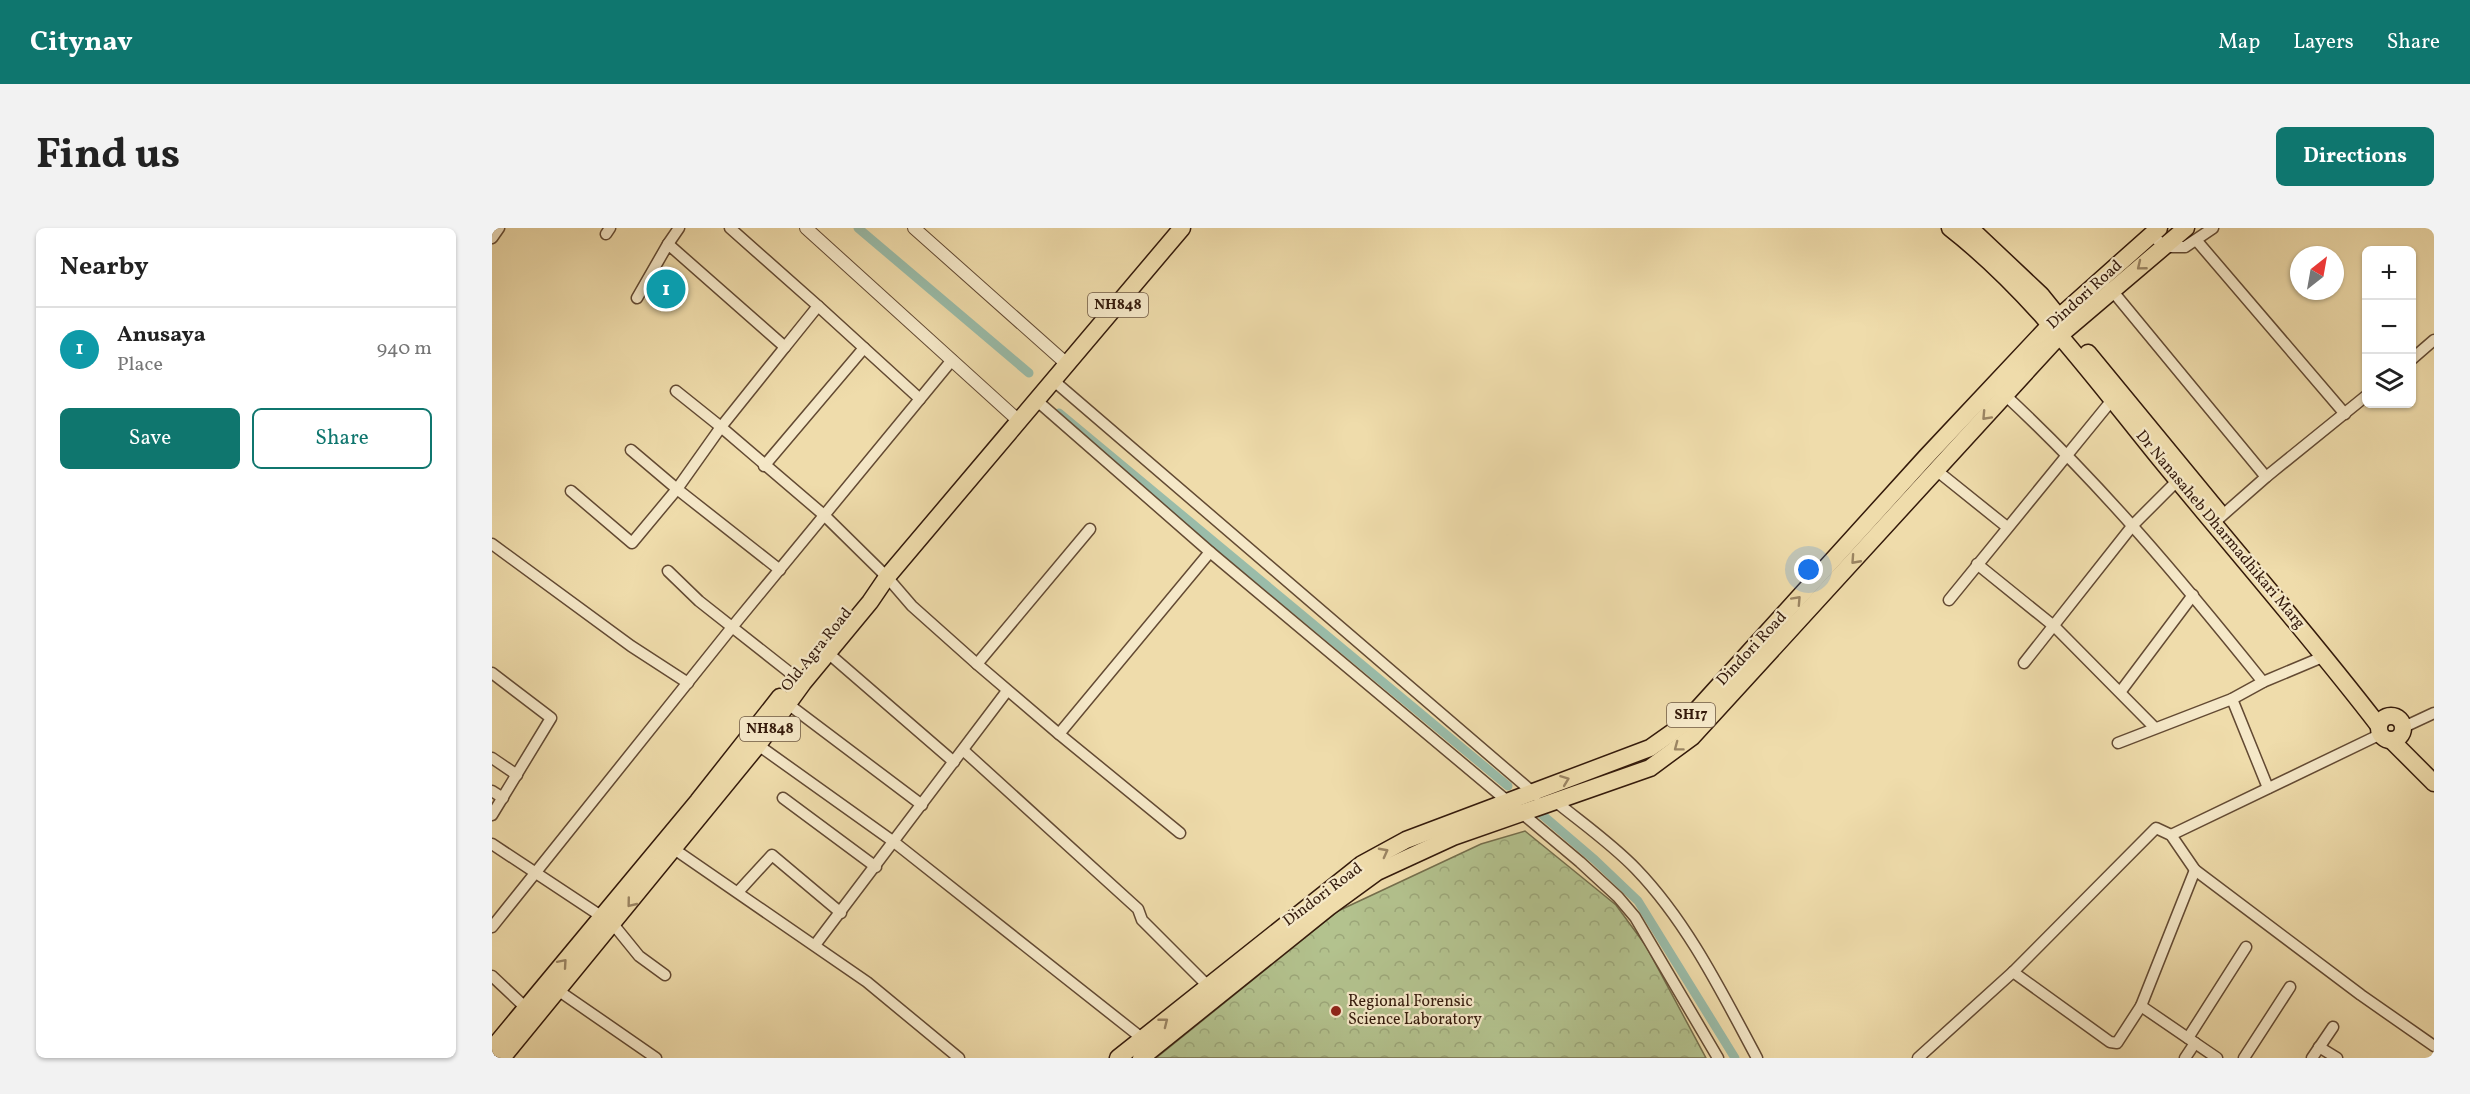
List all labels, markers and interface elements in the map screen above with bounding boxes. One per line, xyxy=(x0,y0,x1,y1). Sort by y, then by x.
text: Citynav xyxy=(30,23,133,62)
text: Map xyxy=(2218,28,2260,57)
text: Layers xyxy=(2293,28,2354,57)
text: Share xyxy=(2387,28,2440,57)
text: Find us xyxy=(36,127,180,186)
button: Directions xyxy=(2276,127,2434,186)
north arrow xyxy=(2290,246,2344,300)
map controls xyxy=(2362,246,2416,408)
button: + xyxy=(2362,246,2416,300)
text: Nearby xyxy=(60,249,149,285)
street label: Dindori Road xyxy=(2043,255,2127,335)
one-way arrow xyxy=(2137,259,2148,270)
pin: 1 xyxy=(646,266,686,312)
road number: NH848 xyxy=(1088,293,1148,317)
button: − xyxy=(2362,300,2416,354)
text: Anusaya xyxy=(117,320,206,351)
text: 1 xyxy=(75,335,84,363)
text: 940 m xyxy=(377,335,432,363)
text: Place xyxy=(117,351,163,379)
button: layers xyxy=(2362,354,2416,408)
button: Save xyxy=(60,408,240,469)
button: Share xyxy=(252,408,432,469)
one-way arrow xyxy=(1983,409,1994,420)
street label: Dr Nanasaheb Dharmadhikari Marg xyxy=(2130,426,2310,634)
one-way arrow xyxy=(1851,553,1862,563)
your location xyxy=(1794,555,1823,584)
one-way arrow xyxy=(1790,596,1801,607)
street label: Old Agra Road xyxy=(776,603,858,697)
street label: Dindori Road xyxy=(1712,607,1792,691)
road number: SH17 xyxy=(1667,703,1715,727)
road number: NH848 xyxy=(740,717,800,741)
one-way arrow xyxy=(1674,740,1685,751)
one-way arrow xyxy=(1559,775,1570,787)
one-way arrow xyxy=(1378,848,1389,859)
street label: Dindori Road xyxy=(1279,858,1367,932)
one-way arrow xyxy=(627,896,638,907)
one-way arrow xyxy=(556,959,567,970)
place label: Regional Forensic Science Laboratory xyxy=(1348,991,1482,1031)
marker: Regional Forensic Science Laboratory xyxy=(1329,1004,1343,1018)
one-way arrow xyxy=(1157,1019,1168,1030)

